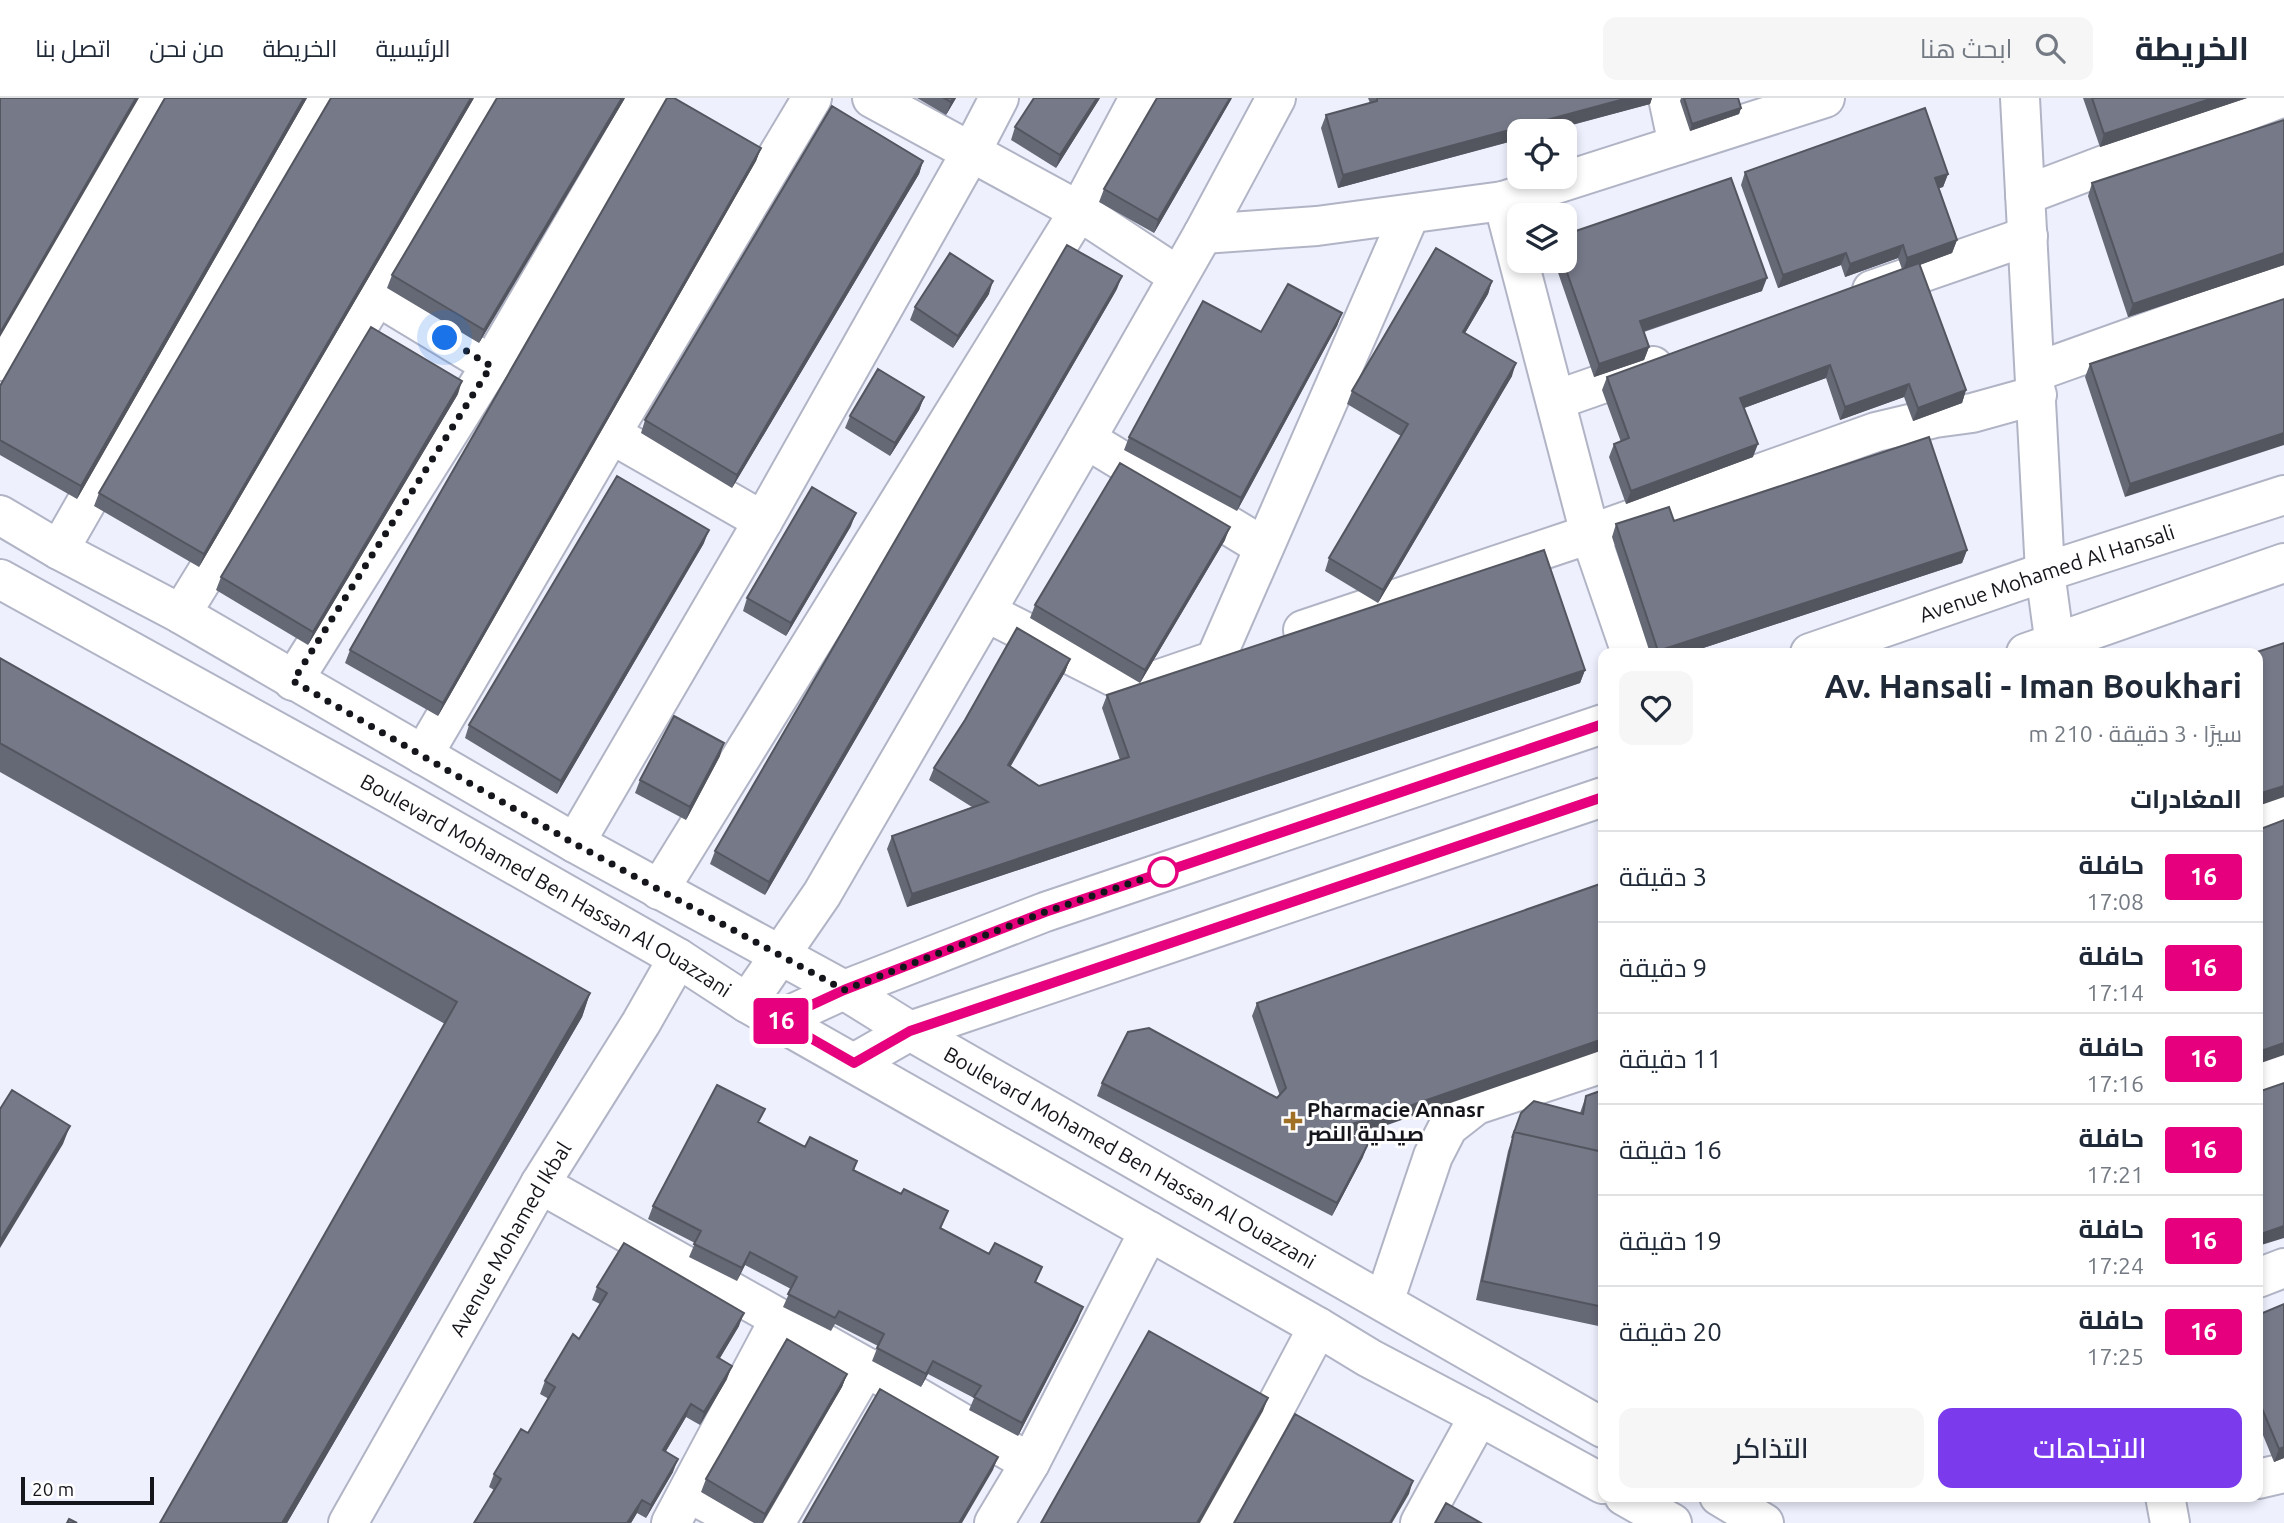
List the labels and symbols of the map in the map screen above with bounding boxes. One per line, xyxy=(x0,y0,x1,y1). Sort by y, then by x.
your location xyxy=(427,320,462,355)
street label: Avenue Mohamed Al Hansali xyxy=(1916,519,2177,627)
street label: Boulevard Mohamed Ben Hassan Al Ouazzani xyxy=(357,768,736,1002)
unlabelled marker xyxy=(1148,857,1178,887)
line badge: 16 xyxy=(750,998,812,1044)
street label: Boulevard Mohamed Ben Hassan Al Ouazzani xyxy=(940,1041,1320,1273)
place label: Pharmacie Annasr صيدلية النصر xyxy=(1306,1097,1485,1146)
marker: Pharmacie Annasr صيدلية النصر xyxy=(1285,1113,1301,1129)
street label: Avenue Mohamed Ikbal xyxy=(444,1137,575,1340)
scale bar xyxy=(21,1474,154,1506)

